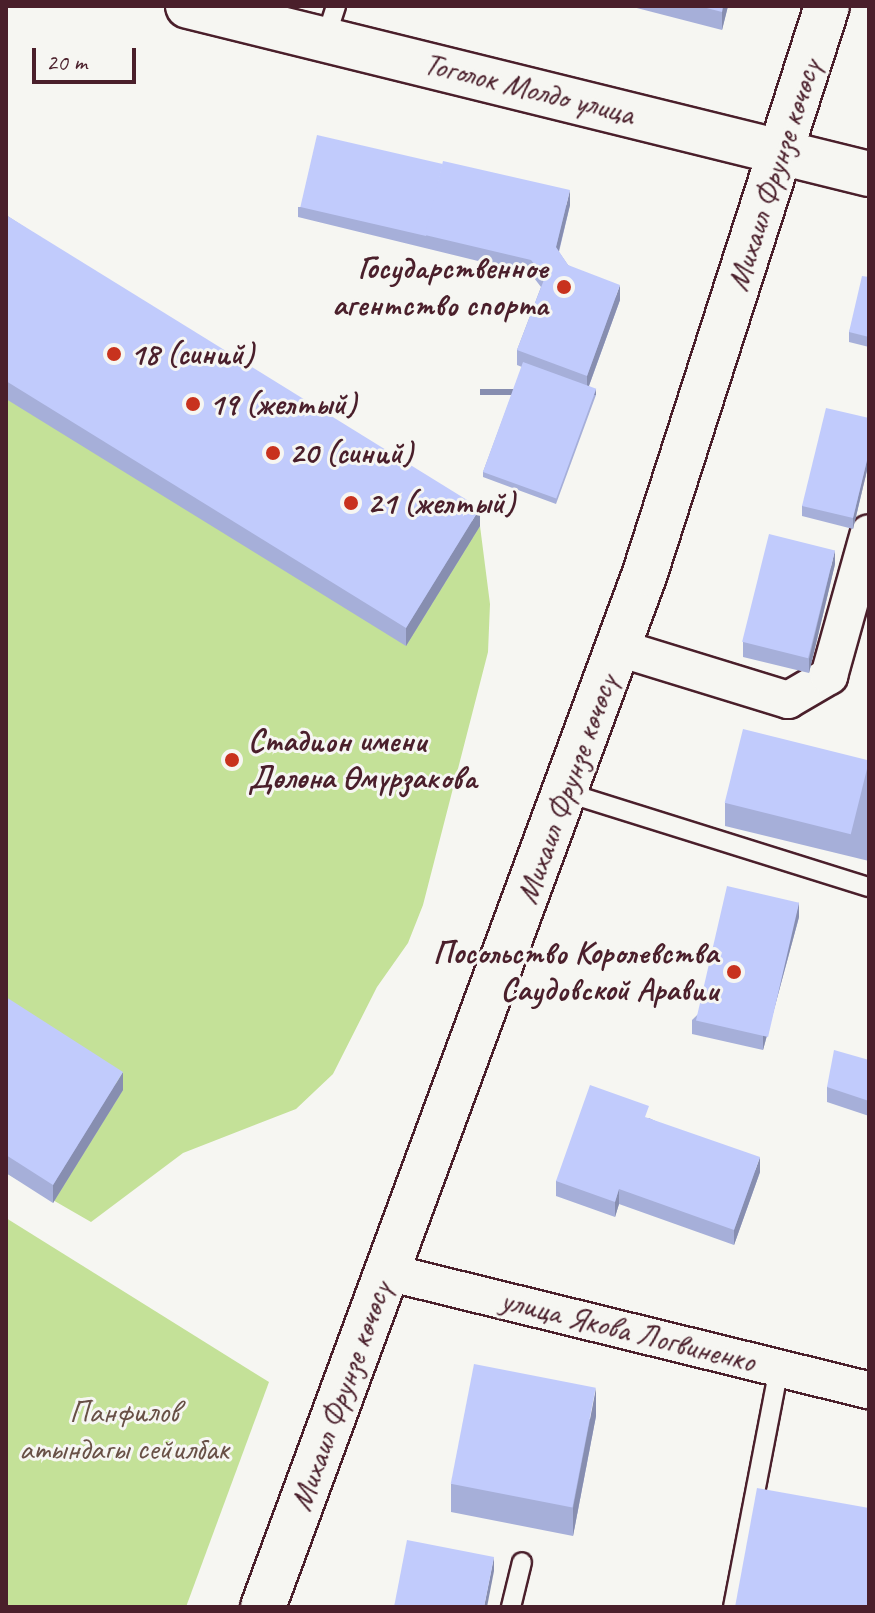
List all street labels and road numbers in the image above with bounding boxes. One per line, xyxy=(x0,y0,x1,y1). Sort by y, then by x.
street label: Тоголок Молдо улица xyxy=(419,44,639,134)
street label: Михаил Фрунзе көчөсү xyxy=(719,55,829,295)
street label: Михаил Фрунзе көчөсү xyxy=(508,670,626,908)
street label: Михаил Фрунзе көчөсү xyxy=(282,1277,400,1515)
street label: улица Якова Логвиненко xyxy=(496,1281,760,1381)

